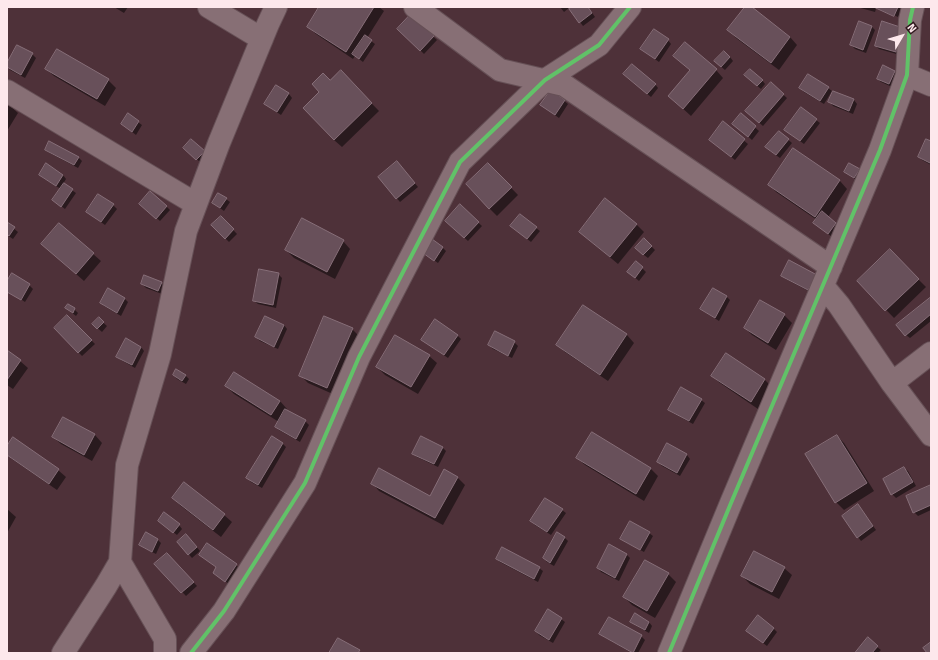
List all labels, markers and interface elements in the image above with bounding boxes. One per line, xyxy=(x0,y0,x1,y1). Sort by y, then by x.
north arrow xyxy=(882,16,922,56)
text: N xyxy=(904,21,919,35)

